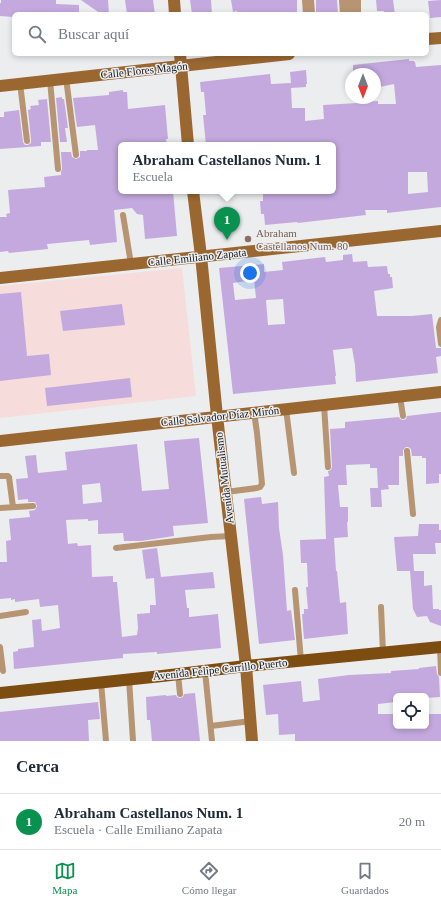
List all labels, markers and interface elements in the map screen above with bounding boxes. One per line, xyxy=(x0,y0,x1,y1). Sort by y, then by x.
search box xyxy=(12,12,429,56)
icon: search xyxy=(26,23,48,45)
text: Buscar aquí xyxy=(58,26,129,42)
street label: Calle Flores Magón xyxy=(100,59,189,81)
north arrow xyxy=(345,68,381,104)
popup xyxy=(118,142,336,194)
text: Abraham Castellanos Num. 1 xyxy=(132,152,322,168)
text: Escuela xyxy=(132,169,173,184)
pin: 1 xyxy=(214,207,240,240)
place label: Abraham Castellanos Num. 80 xyxy=(256,227,348,252)
marker: Abraham Castellanos Num. 80 xyxy=(243,234,253,244)
street label: Calle Emiliano Zapata xyxy=(147,246,247,268)
your location xyxy=(240,263,260,283)
street label: Calle Salvador Díaz Mirón xyxy=(160,404,280,428)
street label: Avenida Mutualismo xyxy=(212,431,236,525)
street label: Avenida Felipe Carrillo Puerto xyxy=(152,656,288,682)
map controls xyxy=(393,693,429,729)
button: locate xyxy=(393,693,429,729)
text: Cerca xyxy=(16,757,59,776)
text: Abraham Castellanos Num. 1 xyxy=(54,805,243,821)
text: 1 xyxy=(26,814,32,829)
text: 20 m xyxy=(399,814,425,829)
text: Escuela · Calle Emiliano Zapata xyxy=(54,822,222,837)
tab: Mapa xyxy=(52,860,77,896)
tab: Cómo llegar xyxy=(182,860,237,896)
tab: Guardados xyxy=(341,860,389,896)

